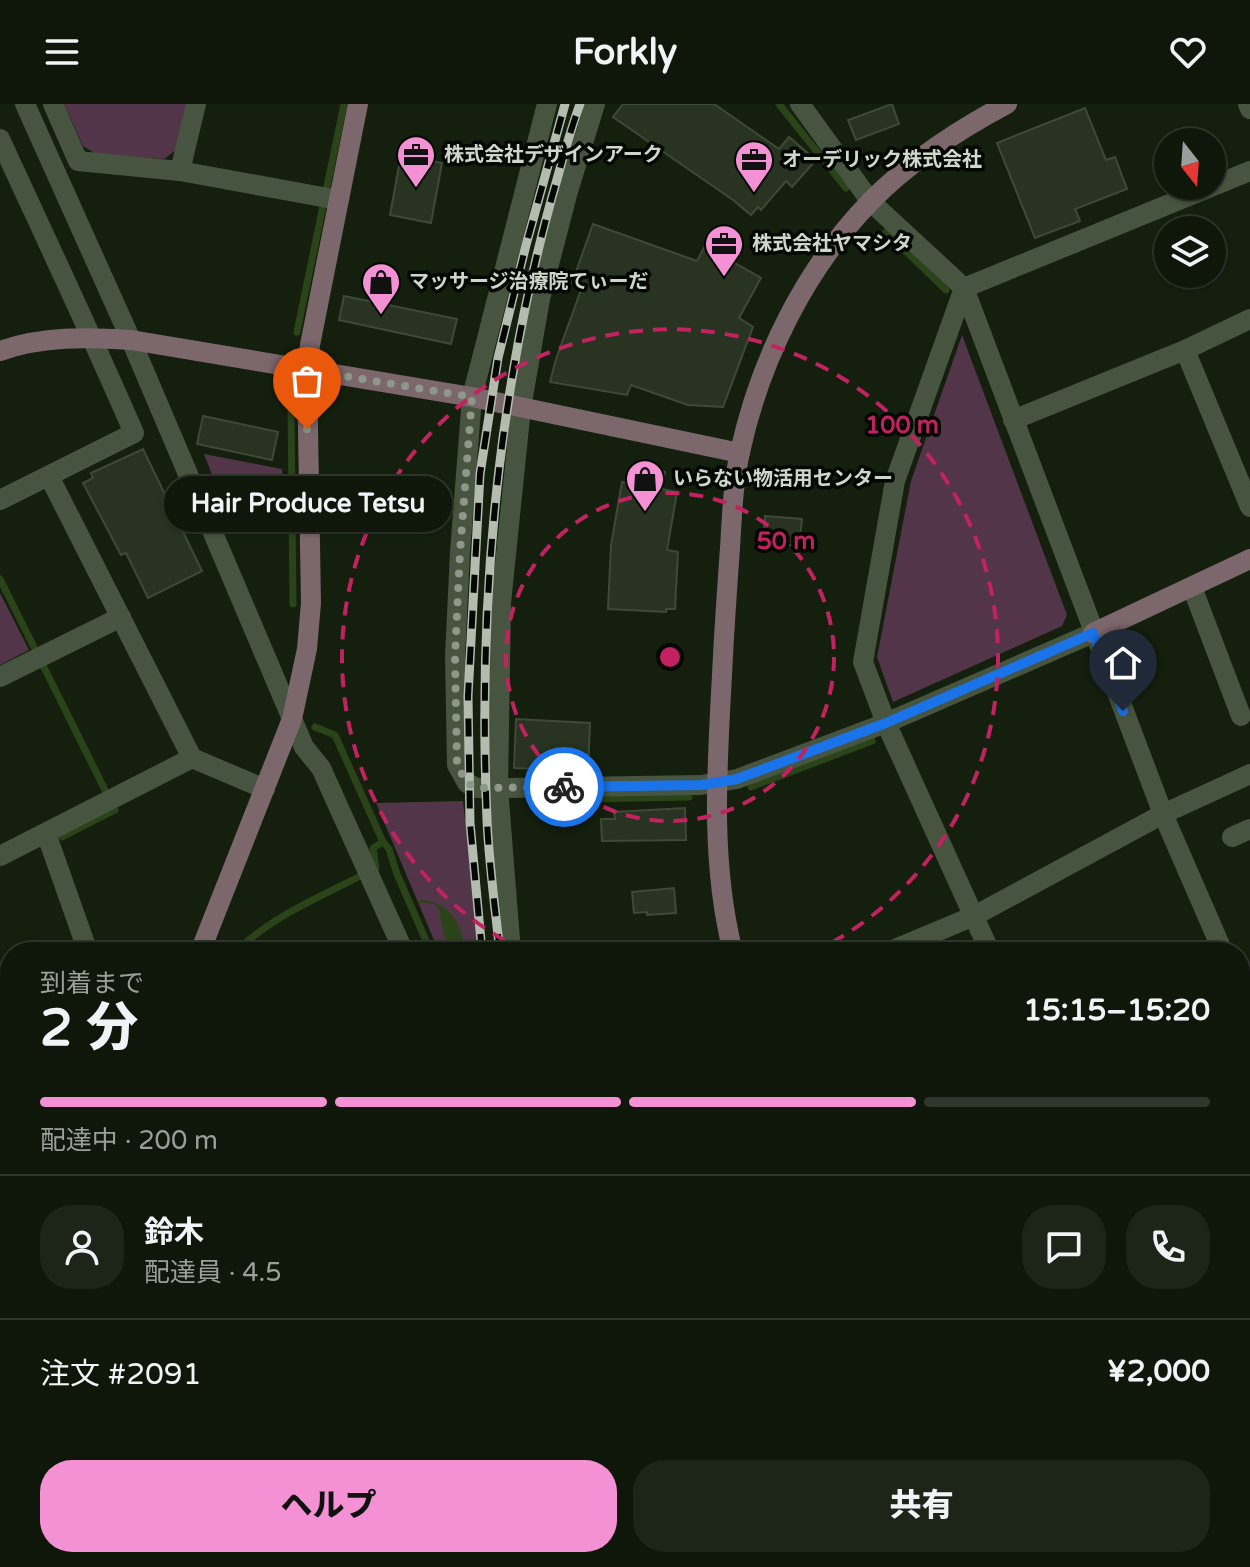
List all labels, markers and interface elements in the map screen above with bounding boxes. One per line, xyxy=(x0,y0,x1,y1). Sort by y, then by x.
icon: menu xyxy=(40,30,84,74)
icon: heart xyxy=(1166,30,1210,74)
text: Forkly xyxy=(573,31,677,74)
north arrow xyxy=(1154,128,1226,200)
map controls xyxy=(1154,128,1226,288)
office icon: 株式会社デザインアーク xyxy=(395,134,437,189)
office icon: オーデリック株式会社 xyxy=(733,139,775,194)
place label: 株式会社デザインアーク xyxy=(444,143,663,167)
place label: オーデリック株式会社 xyxy=(782,148,982,172)
button: layers xyxy=(1154,216,1226,288)
office icon: 株式会社ヤマシタ xyxy=(703,223,745,278)
place label: 株式会社ヤマシタ xyxy=(752,232,912,256)
shop icon: マッサージ治療院てぃーだ xyxy=(360,261,402,316)
place label: マッサージ治療院てぃーだ xyxy=(409,270,649,294)
pin xyxy=(273,347,341,429)
icon: bag xyxy=(285,359,329,403)
text: 100 m xyxy=(865,411,939,440)
shop icon: いらない物活用センター xyxy=(624,458,666,513)
place label: いらない物活用センター xyxy=(673,467,893,491)
callout: Hair Produce Tetsu xyxy=(163,477,451,533)
text: Hair Produce Tetsu xyxy=(191,488,425,519)
text: 50 m xyxy=(757,527,815,556)
pin xyxy=(1089,629,1157,711)
icon: home xyxy=(1101,641,1145,685)
centre of rings xyxy=(656,643,684,671)
courier xyxy=(524,747,604,827)
icon: bike xyxy=(542,765,586,809)
text: 到着まで xyxy=(40,968,144,999)
text: 15:15–15:20 xyxy=(1023,992,1210,1029)
text: 2 分 xyxy=(40,997,138,1060)
text: 配達中 · 200 m xyxy=(40,1125,218,1156)
button: person xyxy=(40,1205,124,1289)
button: chat xyxy=(1022,1205,1106,1289)
button: phone xyxy=(1126,1205,1210,1289)
text: 鈴木 xyxy=(144,1214,204,1251)
text: 配達員 · 4.5 xyxy=(144,1257,282,1288)
text: ¥2,000 xyxy=(1107,1353,1210,1390)
text: 注文 #2091 xyxy=(40,1356,202,1393)
button: ヘルプ xyxy=(40,1460,617,1552)
button: 共有 xyxy=(633,1460,1210,1552)

